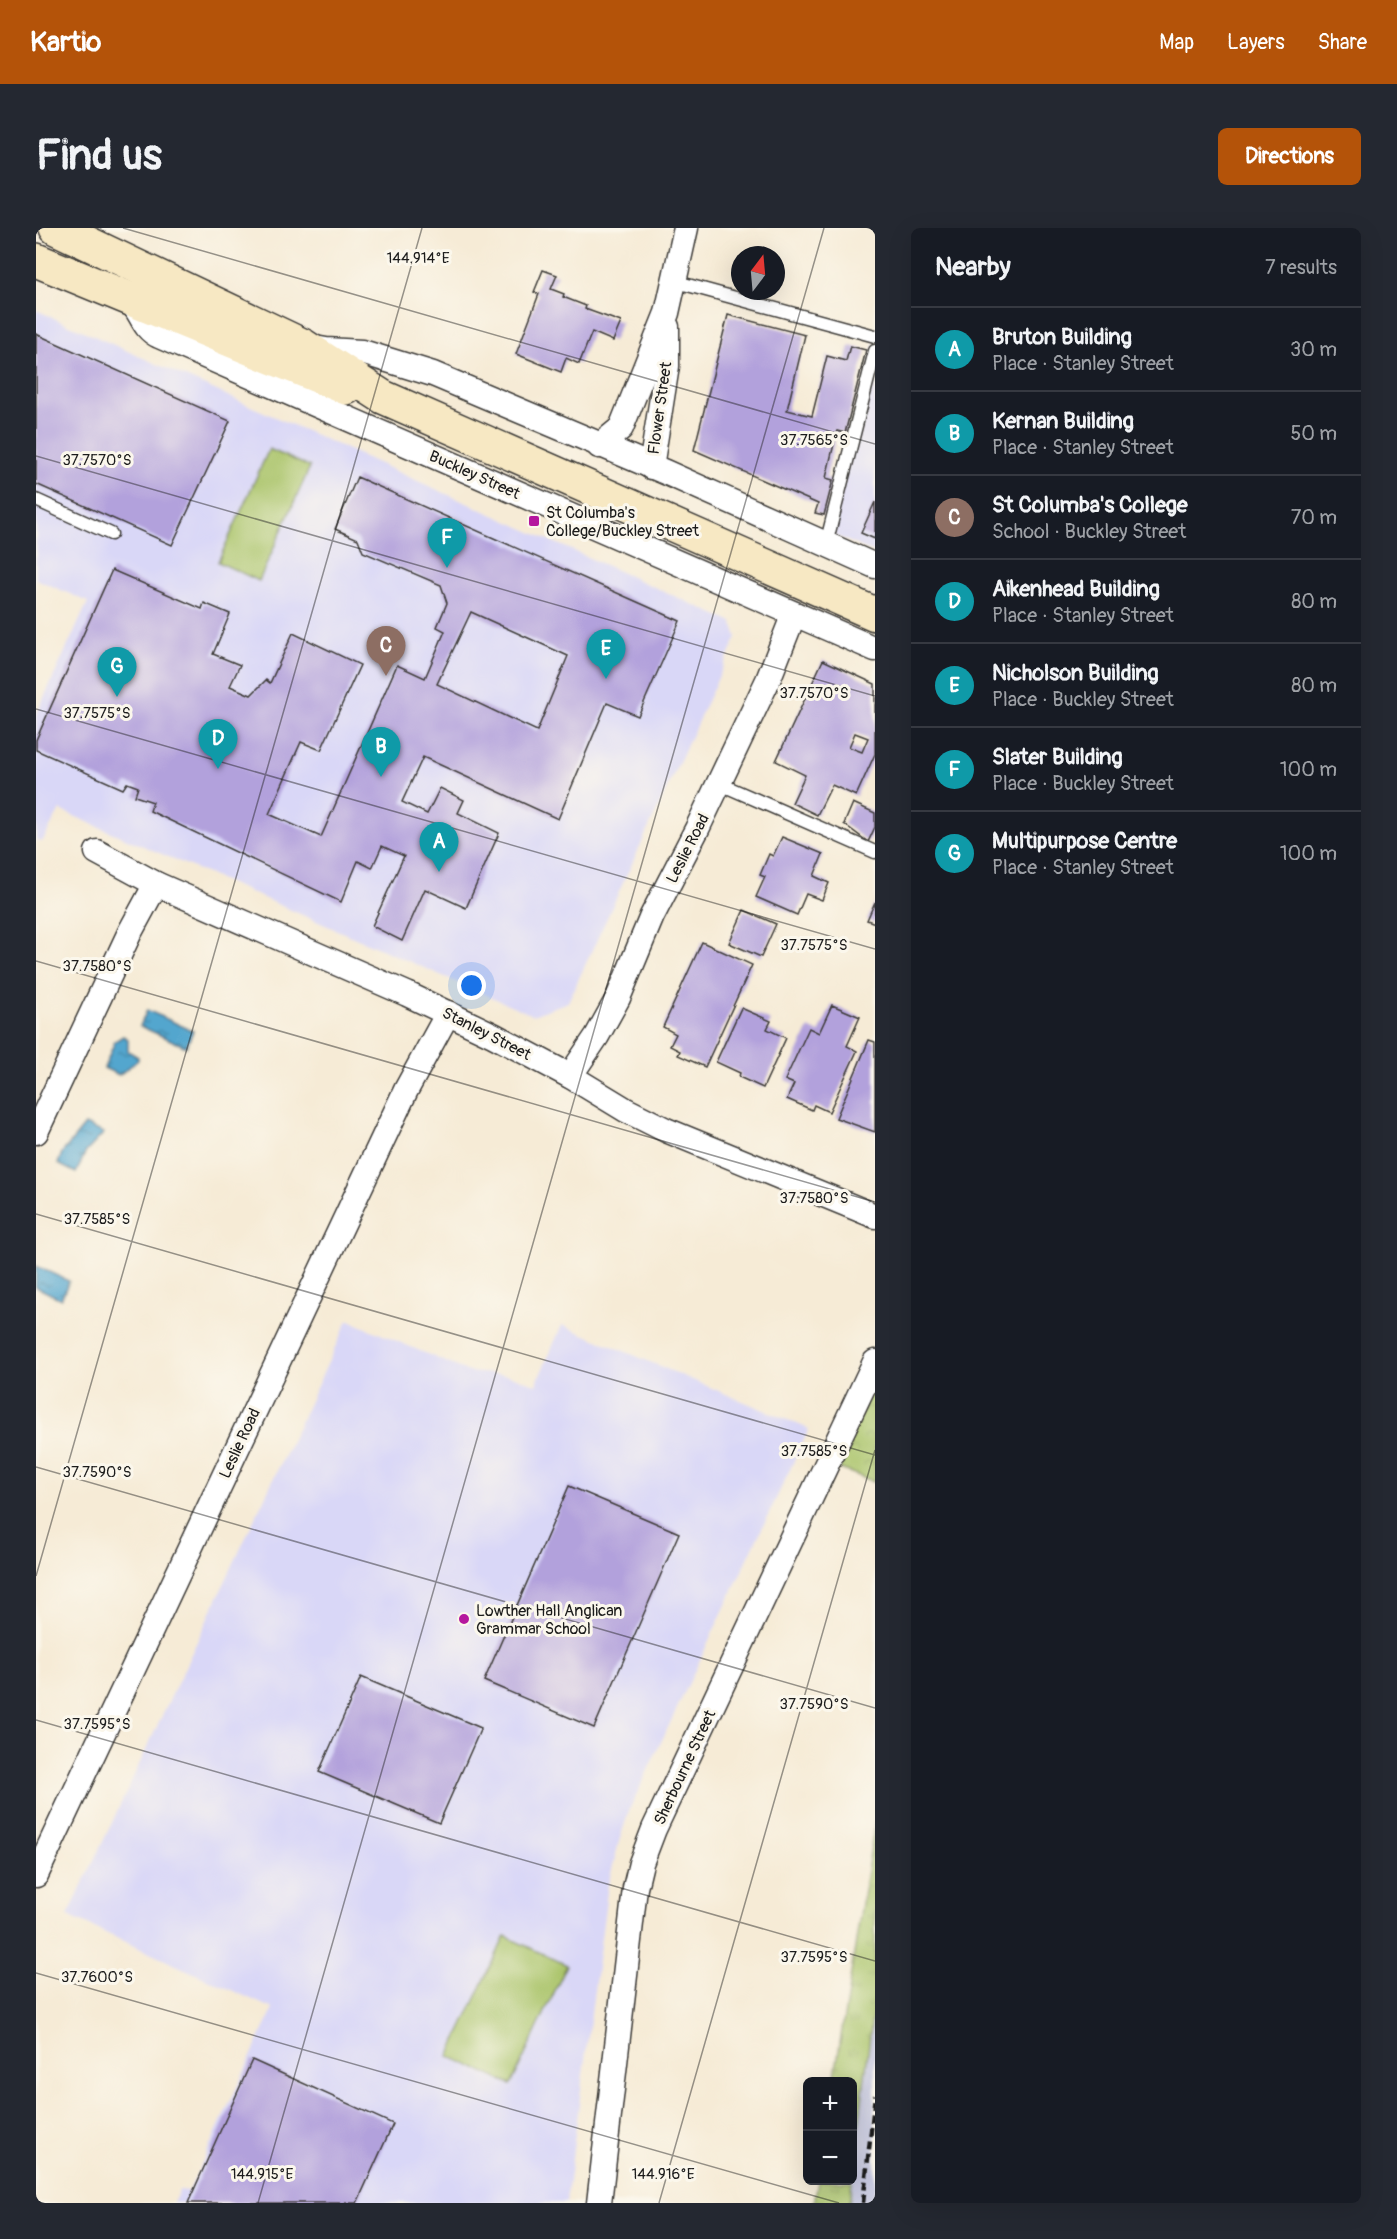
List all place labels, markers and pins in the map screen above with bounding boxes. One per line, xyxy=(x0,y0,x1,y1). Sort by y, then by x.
place label: St Columba's College/Buckley Street xyxy=(546,503,699,541)
marker: St Columba's College/Buckley Street xyxy=(527,514,541,528)
pin: F xyxy=(428,518,466,568)
pin: C xyxy=(366,626,406,676)
pin: E xyxy=(586,630,626,679)
pin: G xyxy=(98,648,136,697)
pin: D xyxy=(198,720,237,769)
pin: B xyxy=(362,728,400,777)
pin: A xyxy=(420,822,458,872)
place label: Lowther Hall Anglican Grammar School xyxy=(476,1601,622,1639)
marker: Lowther Hall Anglican Grammar School xyxy=(457,1612,471,1626)

